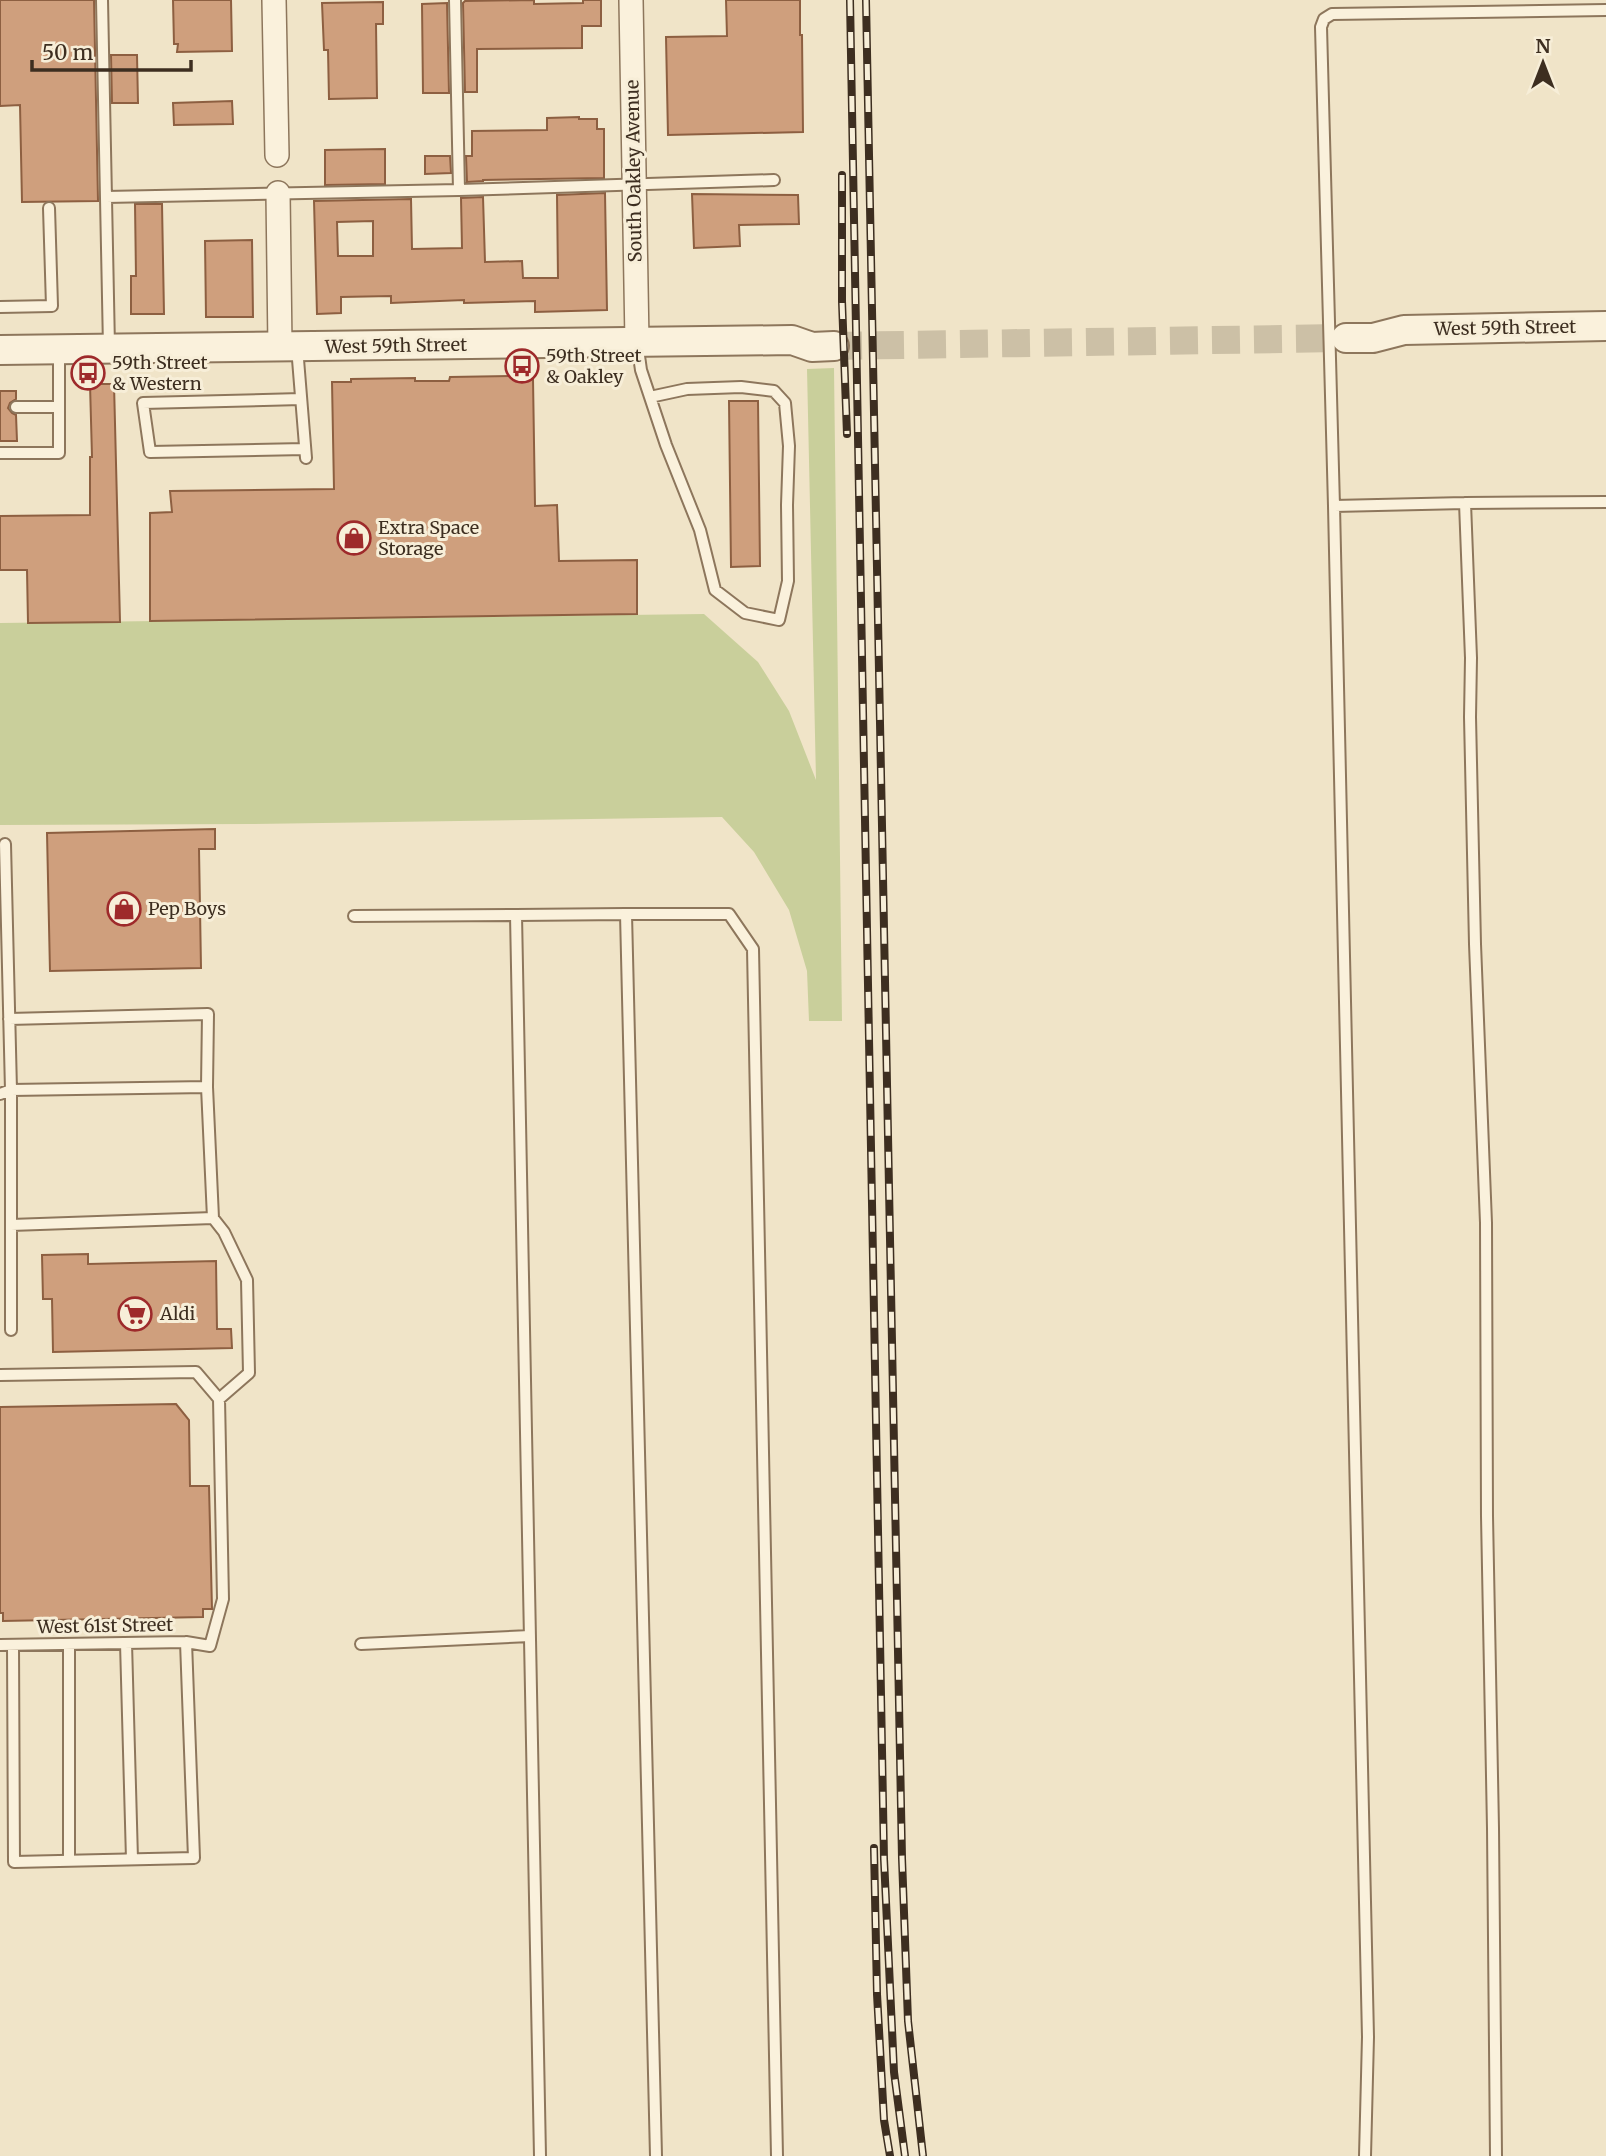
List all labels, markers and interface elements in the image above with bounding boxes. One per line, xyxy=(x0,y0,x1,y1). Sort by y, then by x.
scale bar xyxy=(32,28,191,72)
north arrow xyxy=(1508,28,1578,98)
text: N xyxy=(1535,34,1551,58)
text: 50 m xyxy=(42,39,93,66)
street label: South Oakley Avenue xyxy=(620,80,647,262)
street label: West 59th Street xyxy=(1433,315,1576,340)
street label: West 59th Street xyxy=(324,333,467,358)
place label: 59th Street & Oakley xyxy=(546,344,641,388)
bus stop icon: 59th Street & Oakley xyxy=(503,347,541,385)
place label: 59th Street & Western xyxy=(112,351,207,395)
bus stop icon: 59th Street & Western xyxy=(69,354,107,392)
place label: Extra Space Storage xyxy=(378,516,479,560)
shop icon: Extra Space Storage xyxy=(335,519,373,557)
shop icon: Pep Boys xyxy=(105,890,143,928)
place label: Pep Boys xyxy=(148,897,226,920)
supermarket icon: Aldi xyxy=(116,1295,154,1333)
place label: Aldi xyxy=(159,1302,195,1325)
street label: West 61st Street xyxy=(36,1613,173,1638)

